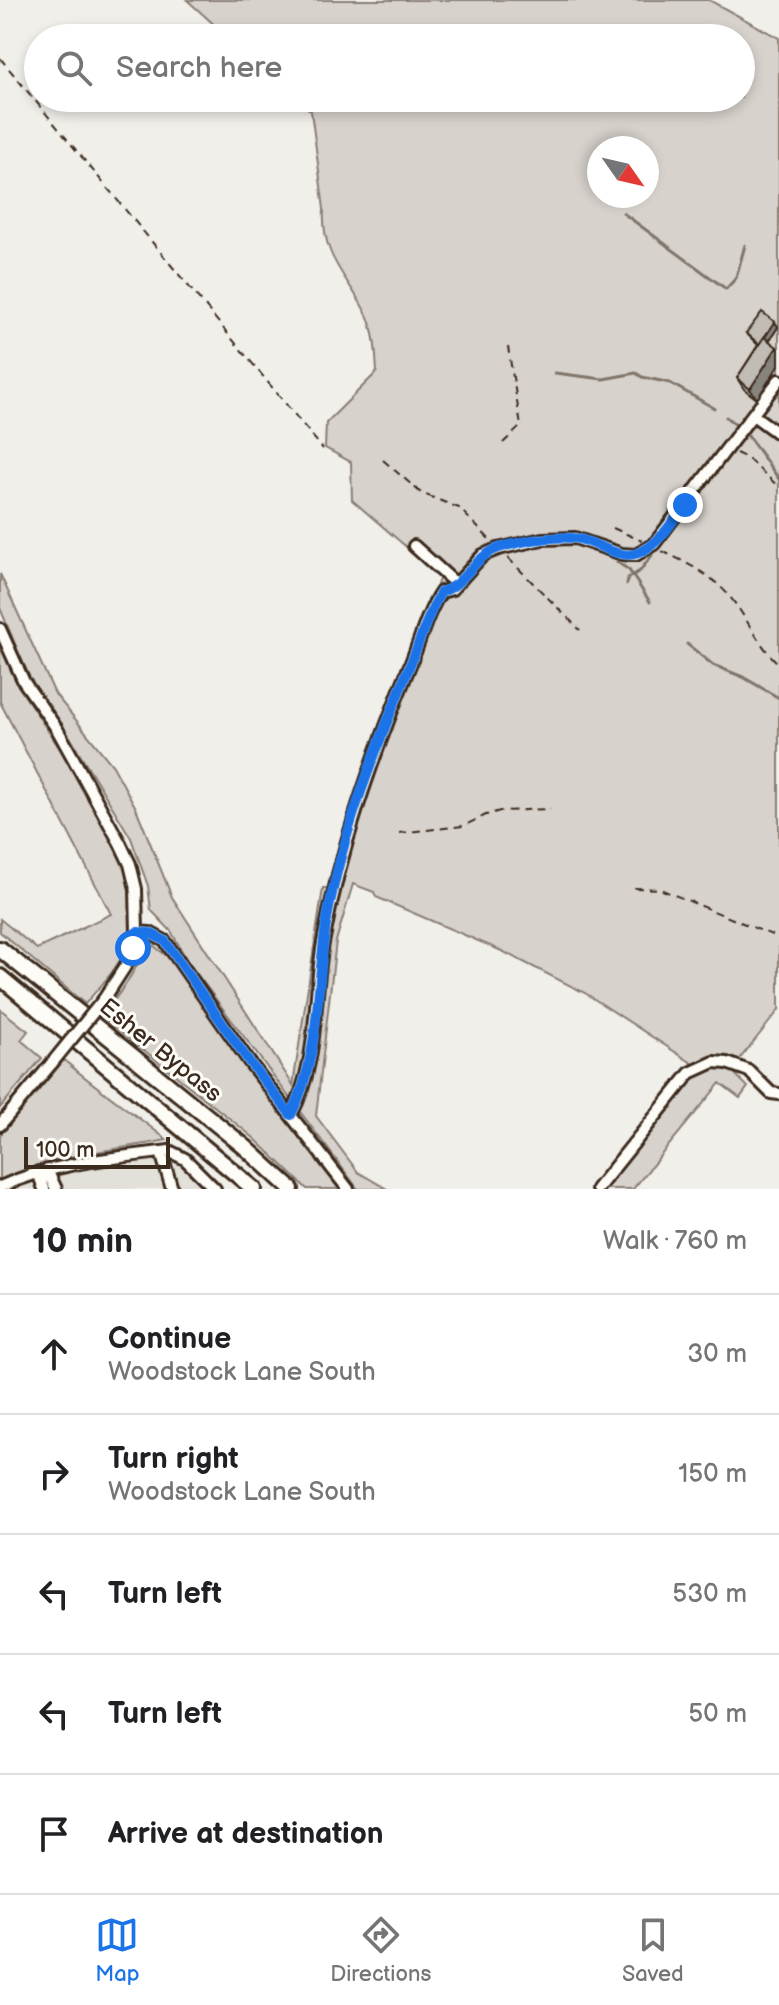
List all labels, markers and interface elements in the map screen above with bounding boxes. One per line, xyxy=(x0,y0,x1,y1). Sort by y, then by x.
search box xyxy=(24,24,755,112)
icon: search xyxy=(52,46,96,90)
text: Search here xyxy=(116,50,282,86)
north arrow xyxy=(587,136,659,208)
route end xyxy=(667,487,703,523)
route start xyxy=(115,930,151,966)
street label: Esher Bypass xyxy=(94,992,228,1109)
scale bar xyxy=(24,1133,170,1169)
text: 100 m xyxy=(36,1137,95,1164)
text: 10 min xyxy=(32,1221,133,1262)
text: Walk · 760 m xyxy=(603,1226,747,1257)
text: Continue xyxy=(108,1321,231,1357)
icon: ahead xyxy=(32,1332,76,1376)
text: 30 m xyxy=(687,1339,747,1370)
text: Woodstock Lane South xyxy=(108,1357,376,1388)
text: Turn right xyxy=(108,1441,239,1477)
icon: right xyxy=(32,1452,76,1496)
text: 150 m xyxy=(678,1459,747,1490)
text: Woodstock Lane South xyxy=(108,1477,376,1508)
icon: left xyxy=(32,1572,76,1616)
text: Turn left xyxy=(108,1576,222,1612)
text: 530 m xyxy=(672,1579,747,1610)
icon: left xyxy=(32,1692,76,1736)
text: Turn left xyxy=(108,1696,222,1732)
text: 50 m xyxy=(688,1699,747,1730)
icon: arrive xyxy=(32,1812,76,1856)
text: Arrive at destination xyxy=(108,1816,384,1852)
tab: Map xyxy=(95,1913,140,1988)
tab: Directions xyxy=(330,1913,431,1988)
tab: Saved xyxy=(622,1913,684,1988)

